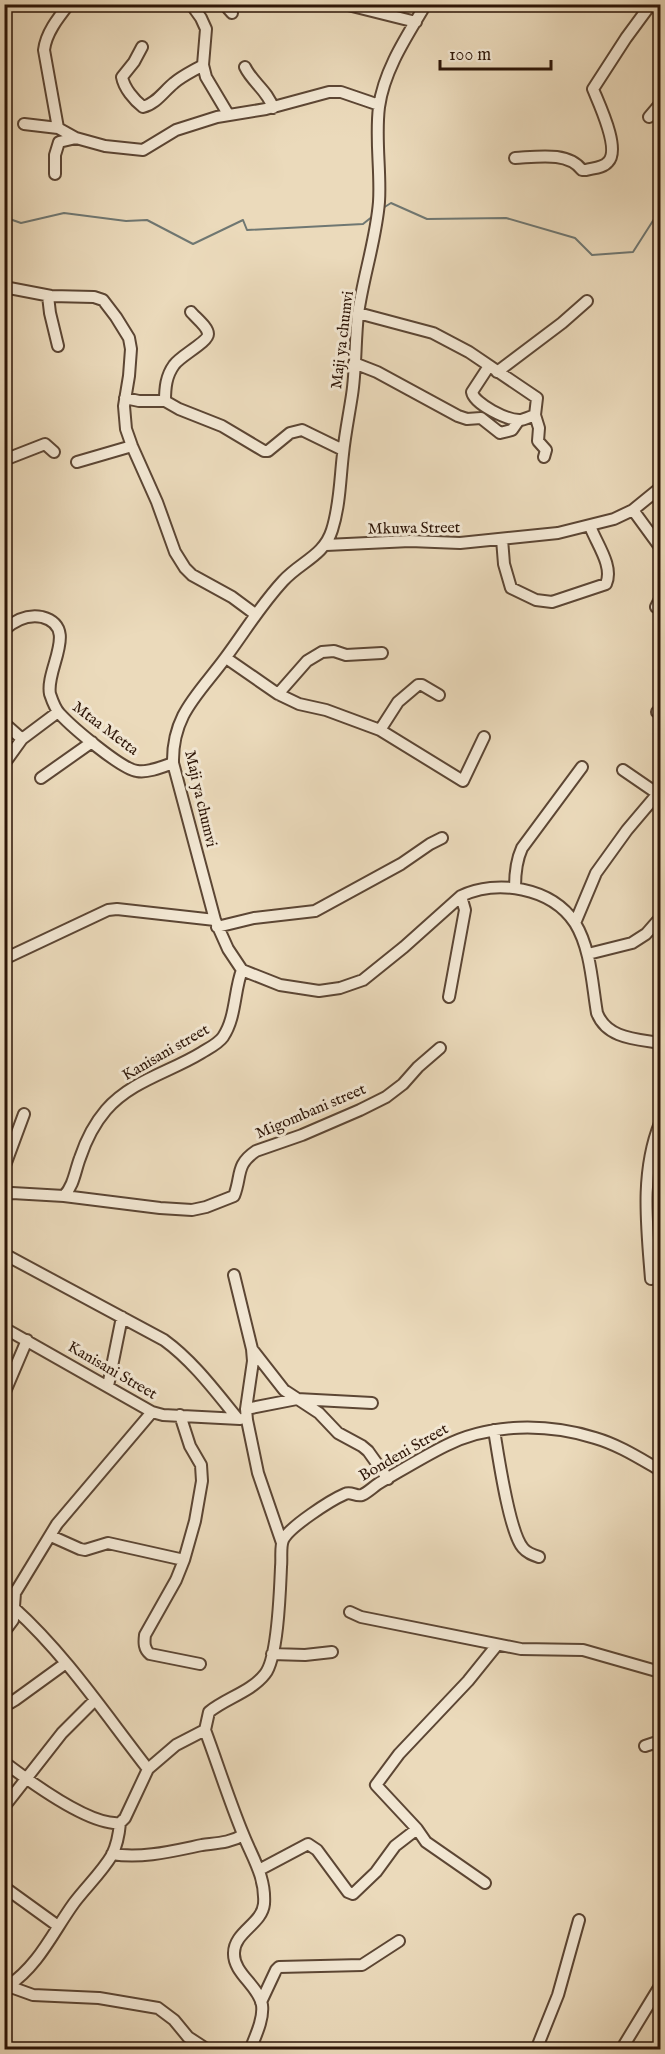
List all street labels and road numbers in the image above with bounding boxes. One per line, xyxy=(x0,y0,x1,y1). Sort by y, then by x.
street label: Maji ya chumvi xyxy=(327,290,359,390)
street label: Mkuwa Street xyxy=(368,518,461,540)
street label: Mtaa Metta xyxy=(68,698,142,760)
street label: Maji ya chumvi xyxy=(179,749,221,849)
street label: Kanisani street xyxy=(119,1020,214,1086)
street label: Migombani street xyxy=(253,1080,370,1144)
street label: Kanisani Street xyxy=(64,1337,161,1405)
street label: Bondeni Street xyxy=(356,1419,453,1487)

